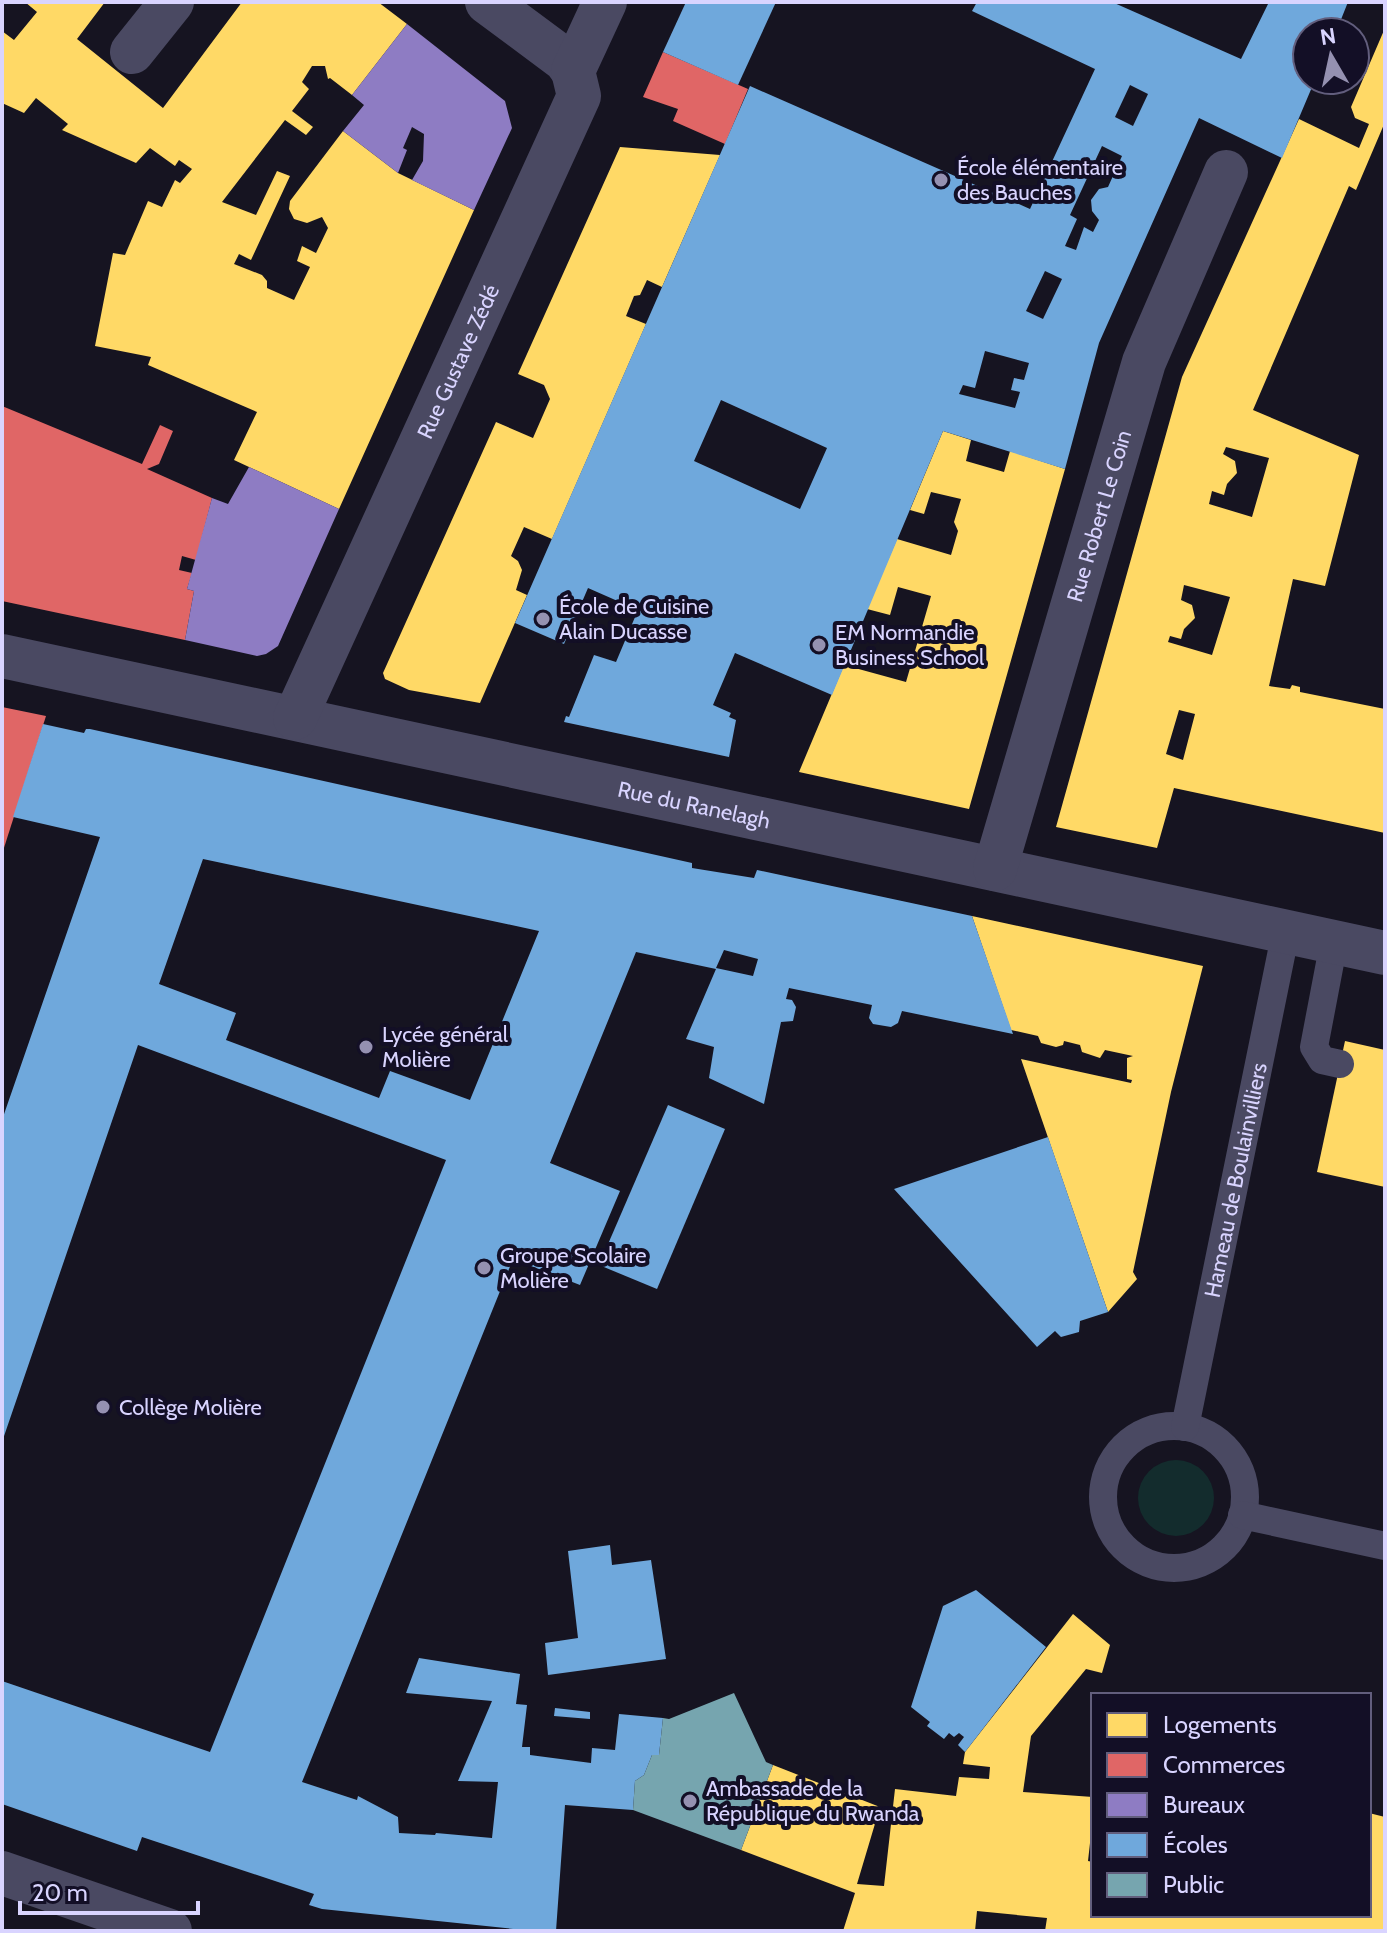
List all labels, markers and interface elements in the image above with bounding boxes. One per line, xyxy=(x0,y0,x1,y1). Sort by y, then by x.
north arrow xyxy=(1291,16,1371,96)
text: N xyxy=(1318,22,1338,51)
place label: École élémentaire des Bauches xyxy=(957,154,1123,206)
marker: École élémentaire des Bauches xyxy=(932,171,950,189)
street label: Rue Gustave Zédé xyxy=(411,280,505,443)
street label: Rue Robert Le Coin xyxy=(1061,427,1137,605)
place label: École de Cuisine Alain Ducasse xyxy=(559,593,709,645)
marker: École de Cuisine Alain Ducasse xyxy=(534,610,552,628)
place label: EM Normandie Business School xyxy=(835,619,985,671)
marker: EM Normandie Business School xyxy=(810,636,828,654)
street label: Rue du Ranelagh xyxy=(615,775,773,834)
place label: Lycée général Molière xyxy=(382,1021,509,1073)
marker: Lycée général Molière xyxy=(357,1038,375,1056)
street label: Hameau de Boulainvilliers xyxy=(1198,1060,1272,1300)
place label: Groupe Scolaire Molière xyxy=(500,1242,647,1294)
marker: Groupe Scolaire Molière xyxy=(475,1259,493,1277)
place label: Collège Molière xyxy=(119,1394,262,1421)
marker: Collège Molière xyxy=(94,1398,112,1416)
legend xyxy=(1091,1693,1371,1917)
text: Logements xyxy=(1163,1710,1277,1739)
text: Commerces xyxy=(1163,1750,1285,1779)
place label: Ambassade de la République du Rwanda xyxy=(706,1775,920,1827)
text: Bureaux xyxy=(1163,1790,1245,1819)
marker: Ambassade de la République du Rwanda xyxy=(681,1792,699,1810)
text: Écoles xyxy=(1163,1830,1228,1859)
scale bar xyxy=(20,1865,198,1915)
text: Public xyxy=(1163,1870,1224,1899)
text: 20 m xyxy=(32,1878,88,1907)

